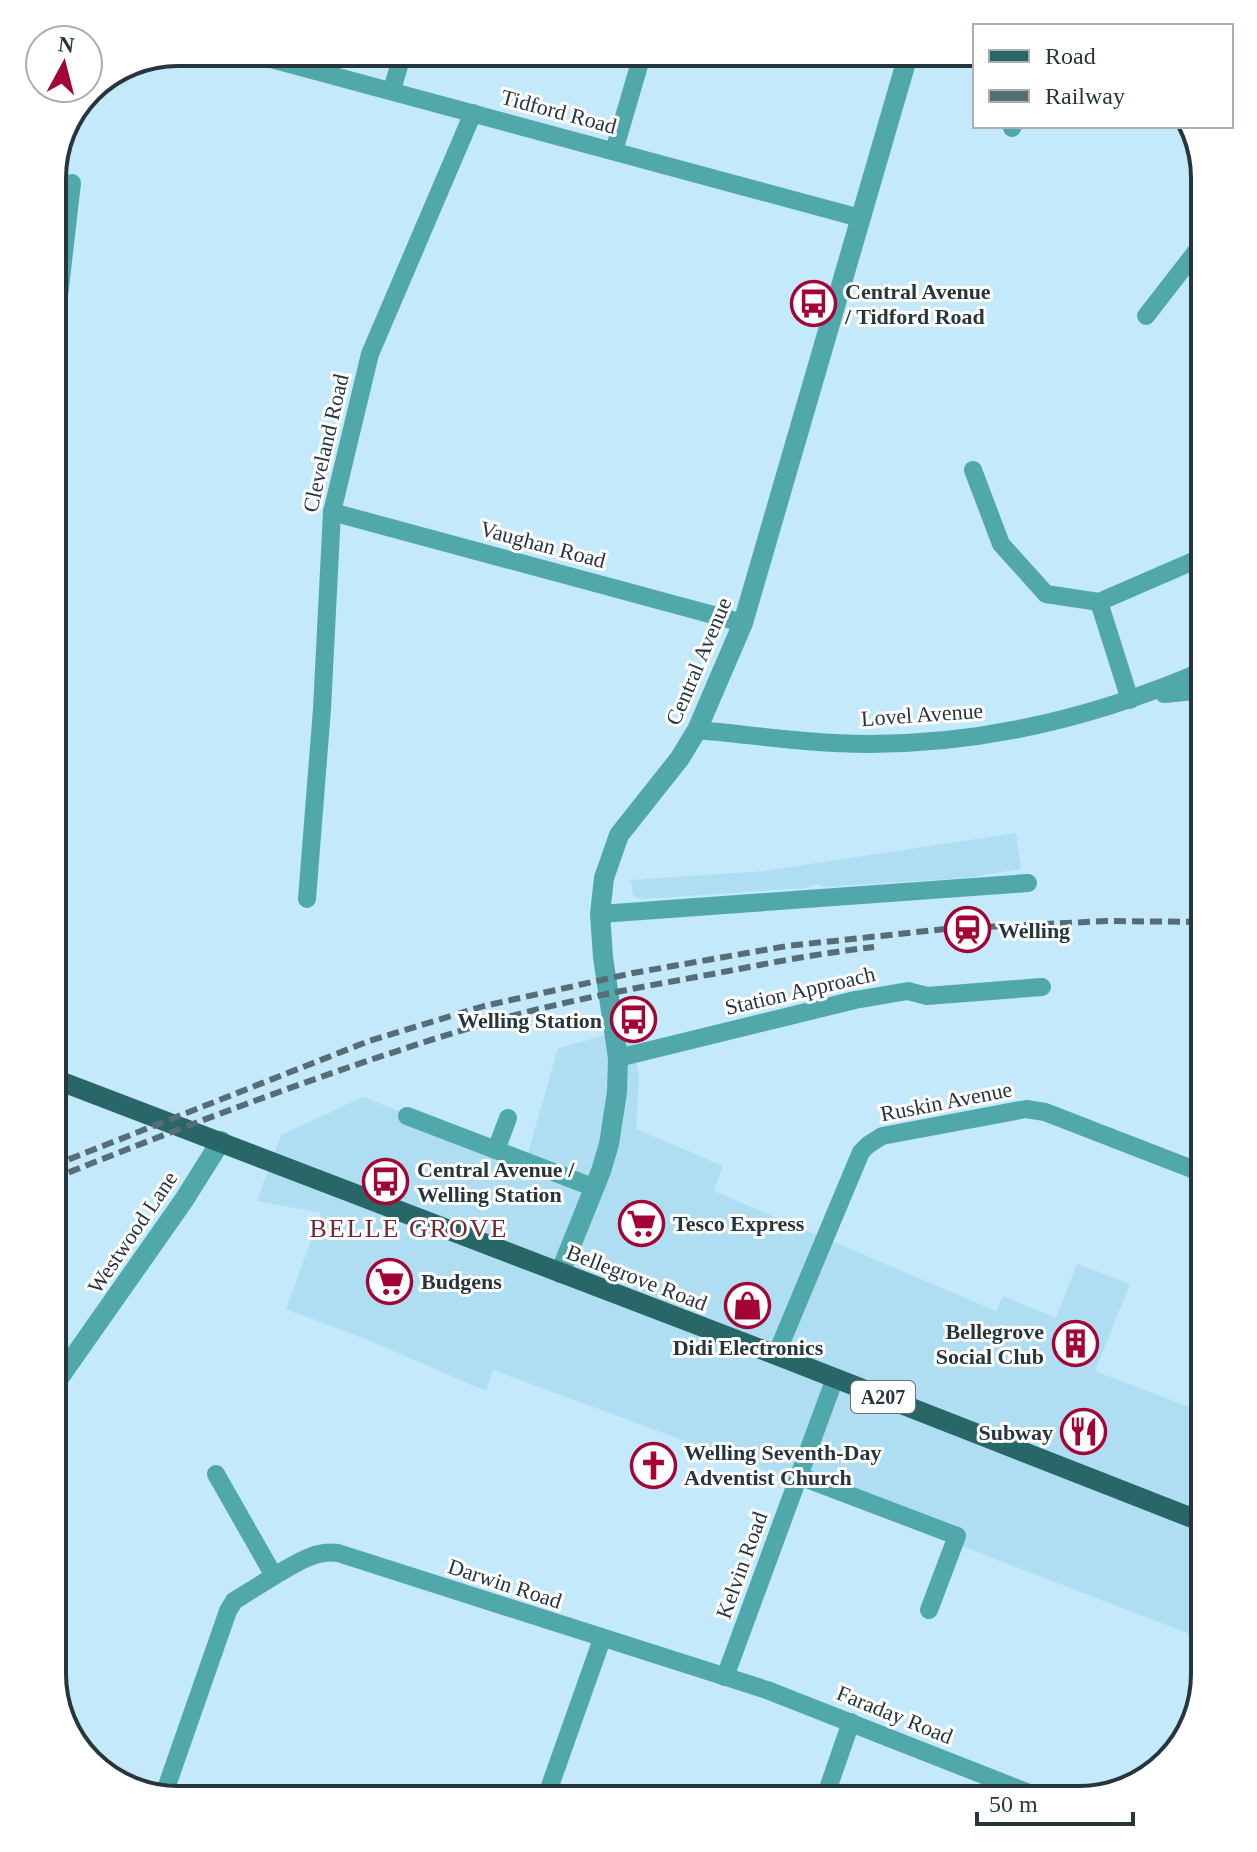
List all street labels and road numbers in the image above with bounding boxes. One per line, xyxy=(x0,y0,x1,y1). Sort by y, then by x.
street label: Tidford Road xyxy=(498,84,619,139)
street label: Cleveland Road xyxy=(297,372,354,515)
street label: Vaughan Road xyxy=(477,516,608,573)
street label: Central Avenue xyxy=(660,594,737,729)
street label: Lovel Avenue xyxy=(860,698,984,731)
street label: Station Approach xyxy=(723,961,878,1020)
street label: Ruskin Avenue xyxy=(878,1076,1014,1126)
street label: Westwood Lane xyxy=(82,1167,182,1298)
street label: Bellegrove Road xyxy=(563,1239,711,1316)
road number: A207 xyxy=(851,1381,915,1413)
street label: Kelvin Road xyxy=(711,1508,772,1622)
street label: Darwin Road xyxy=(445,1553,565,1614)
street label: Faraday Road xyxy=(833,1680,956,1749)

